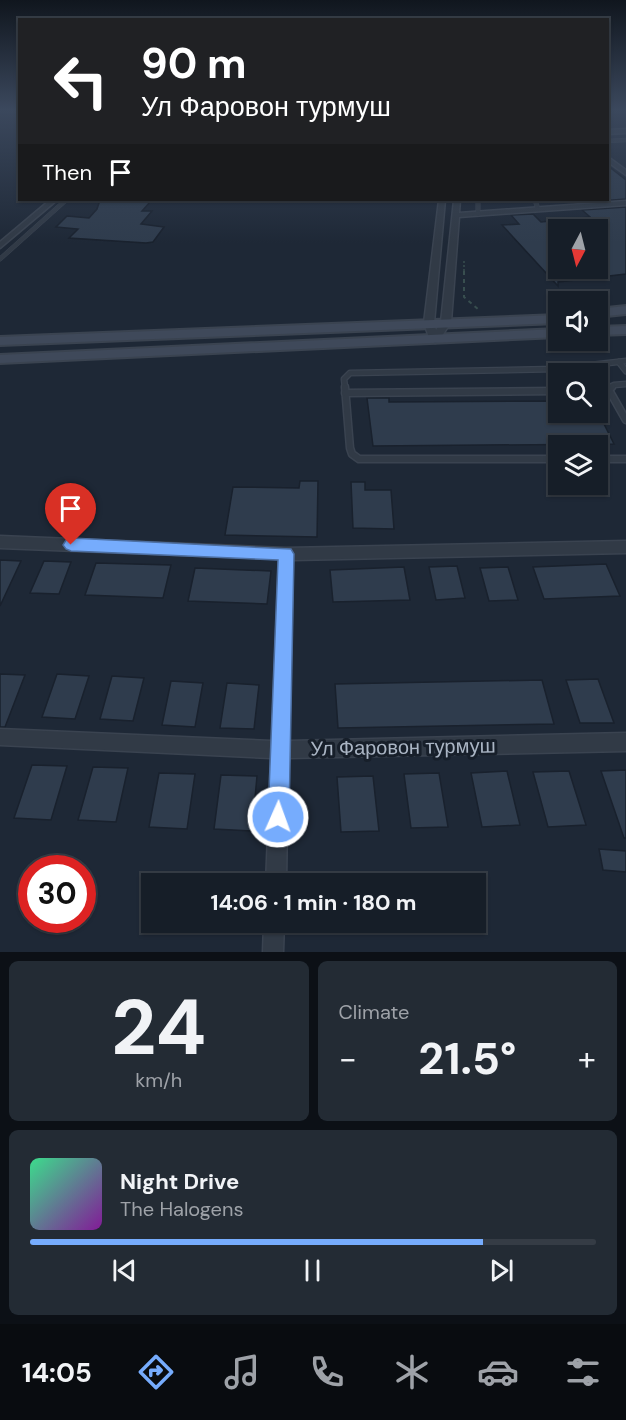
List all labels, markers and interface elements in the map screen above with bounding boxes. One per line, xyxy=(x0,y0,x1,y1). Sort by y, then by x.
text: 90 m xyxy=(141,36,247,91)
icon: left xyxy=(42,42,120,120)
text: Ул Фаровон турмуш xyxy=(141,89,391,124)
icon: arrive xyxy=(104,156,137,189)
text: Then xyxy=(42,158,92,187)
north arrow xyxy=(548,219,608,279)
map controls xyxy=(548,219,608,495)
button: sound xyxy=(548,291,608,351)
button: search xyxy=(548,363,608,423)
button: layers xyxy=(548,435,608,495)
pin xyxy=(45,483,96,545)
icon: arrive xyxy=(54,492,87,525)
street label: Ул Фаровон турмуш xyxy=(310,732,496,762)
position arrow xyxy=(246,785,310,849)
speed limit sign: 30 xyxy=(18,855,96,933)
text: 14:06 · 1 min · 180 m xyxy=(211,888,416,917)
text: 24 xyxy=(111,977,206,1078)
text: Climate xyxy=(339,999,409,1025)
text: 21.5° xyxy=(418,1029,516,1088)
text: − xyxy=(339,1037,357,1080)
text: + xyxy=(578,1037,596,1080)
text: km/h xyxy=(135,1067,182,1093)
text: Night Drive xyxy=(120,1167,239,1196)
text: The Halogens xyxy=(120,1196,243,1222)
icon: previous xyxy=(108,1254,141,1287)
icon: pause xyxy=(296,1254,329,1287)
icon: next xyxy=(485,1254,518,1287)
icon: directions xyxy=(135,1351,177,1393)
icon: music xyxy=(221,1351,263,1393)
icon: phone xyxy=(306,1351,348,1393)
icon: climate xyxy=(391,1351,433,1393)
icon: car xyxy=(477,1351,519,1393)
icon: filters xyxy=(562,1351,604,1393)
text: 14:05 xyxy=(22,1355,92,1390)

